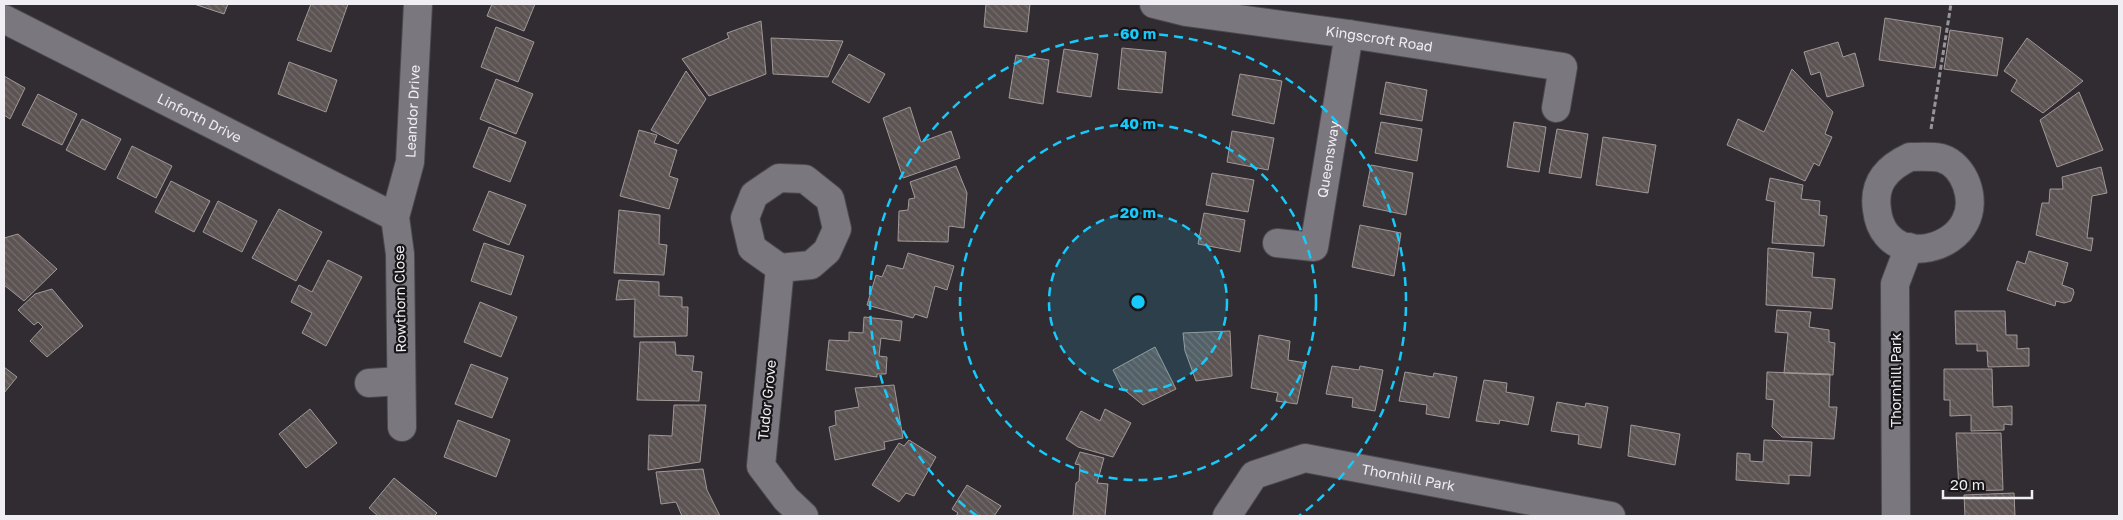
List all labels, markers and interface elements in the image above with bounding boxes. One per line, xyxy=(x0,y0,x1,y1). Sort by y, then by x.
street label: Kingscroft Road xyxy=(1325,22,1434,55)
text: 60 m xyxy=(1120,24,1156,42)
street label: Leandor Drive xyxy=(401,64,423,158)
street label: Linforth Drive xyxy=(155,89,244,146)
text: 40 m xyxy=(1120,114,1156,132)
street label: Queensway xyxy=(1313,119,1343,199)
text: 20 m xyxy=(1120,203,1156,221)
street label: Rowthorn Close xyxy=(390,245,409,353)
centre of rings xyxy=(1129,293,1147,311)
street label: Thornhill Park xyxy=(1887,332,1904,427)
street label: Tudor Grove xyxy=(754,359,779,441)
street label: Thornhill Park xyxy=(1360,460,1457,494)
scale bar xyxy=(1943,468,2032,500)
text: 20 m xyxy=(1950,475,1985,493)

